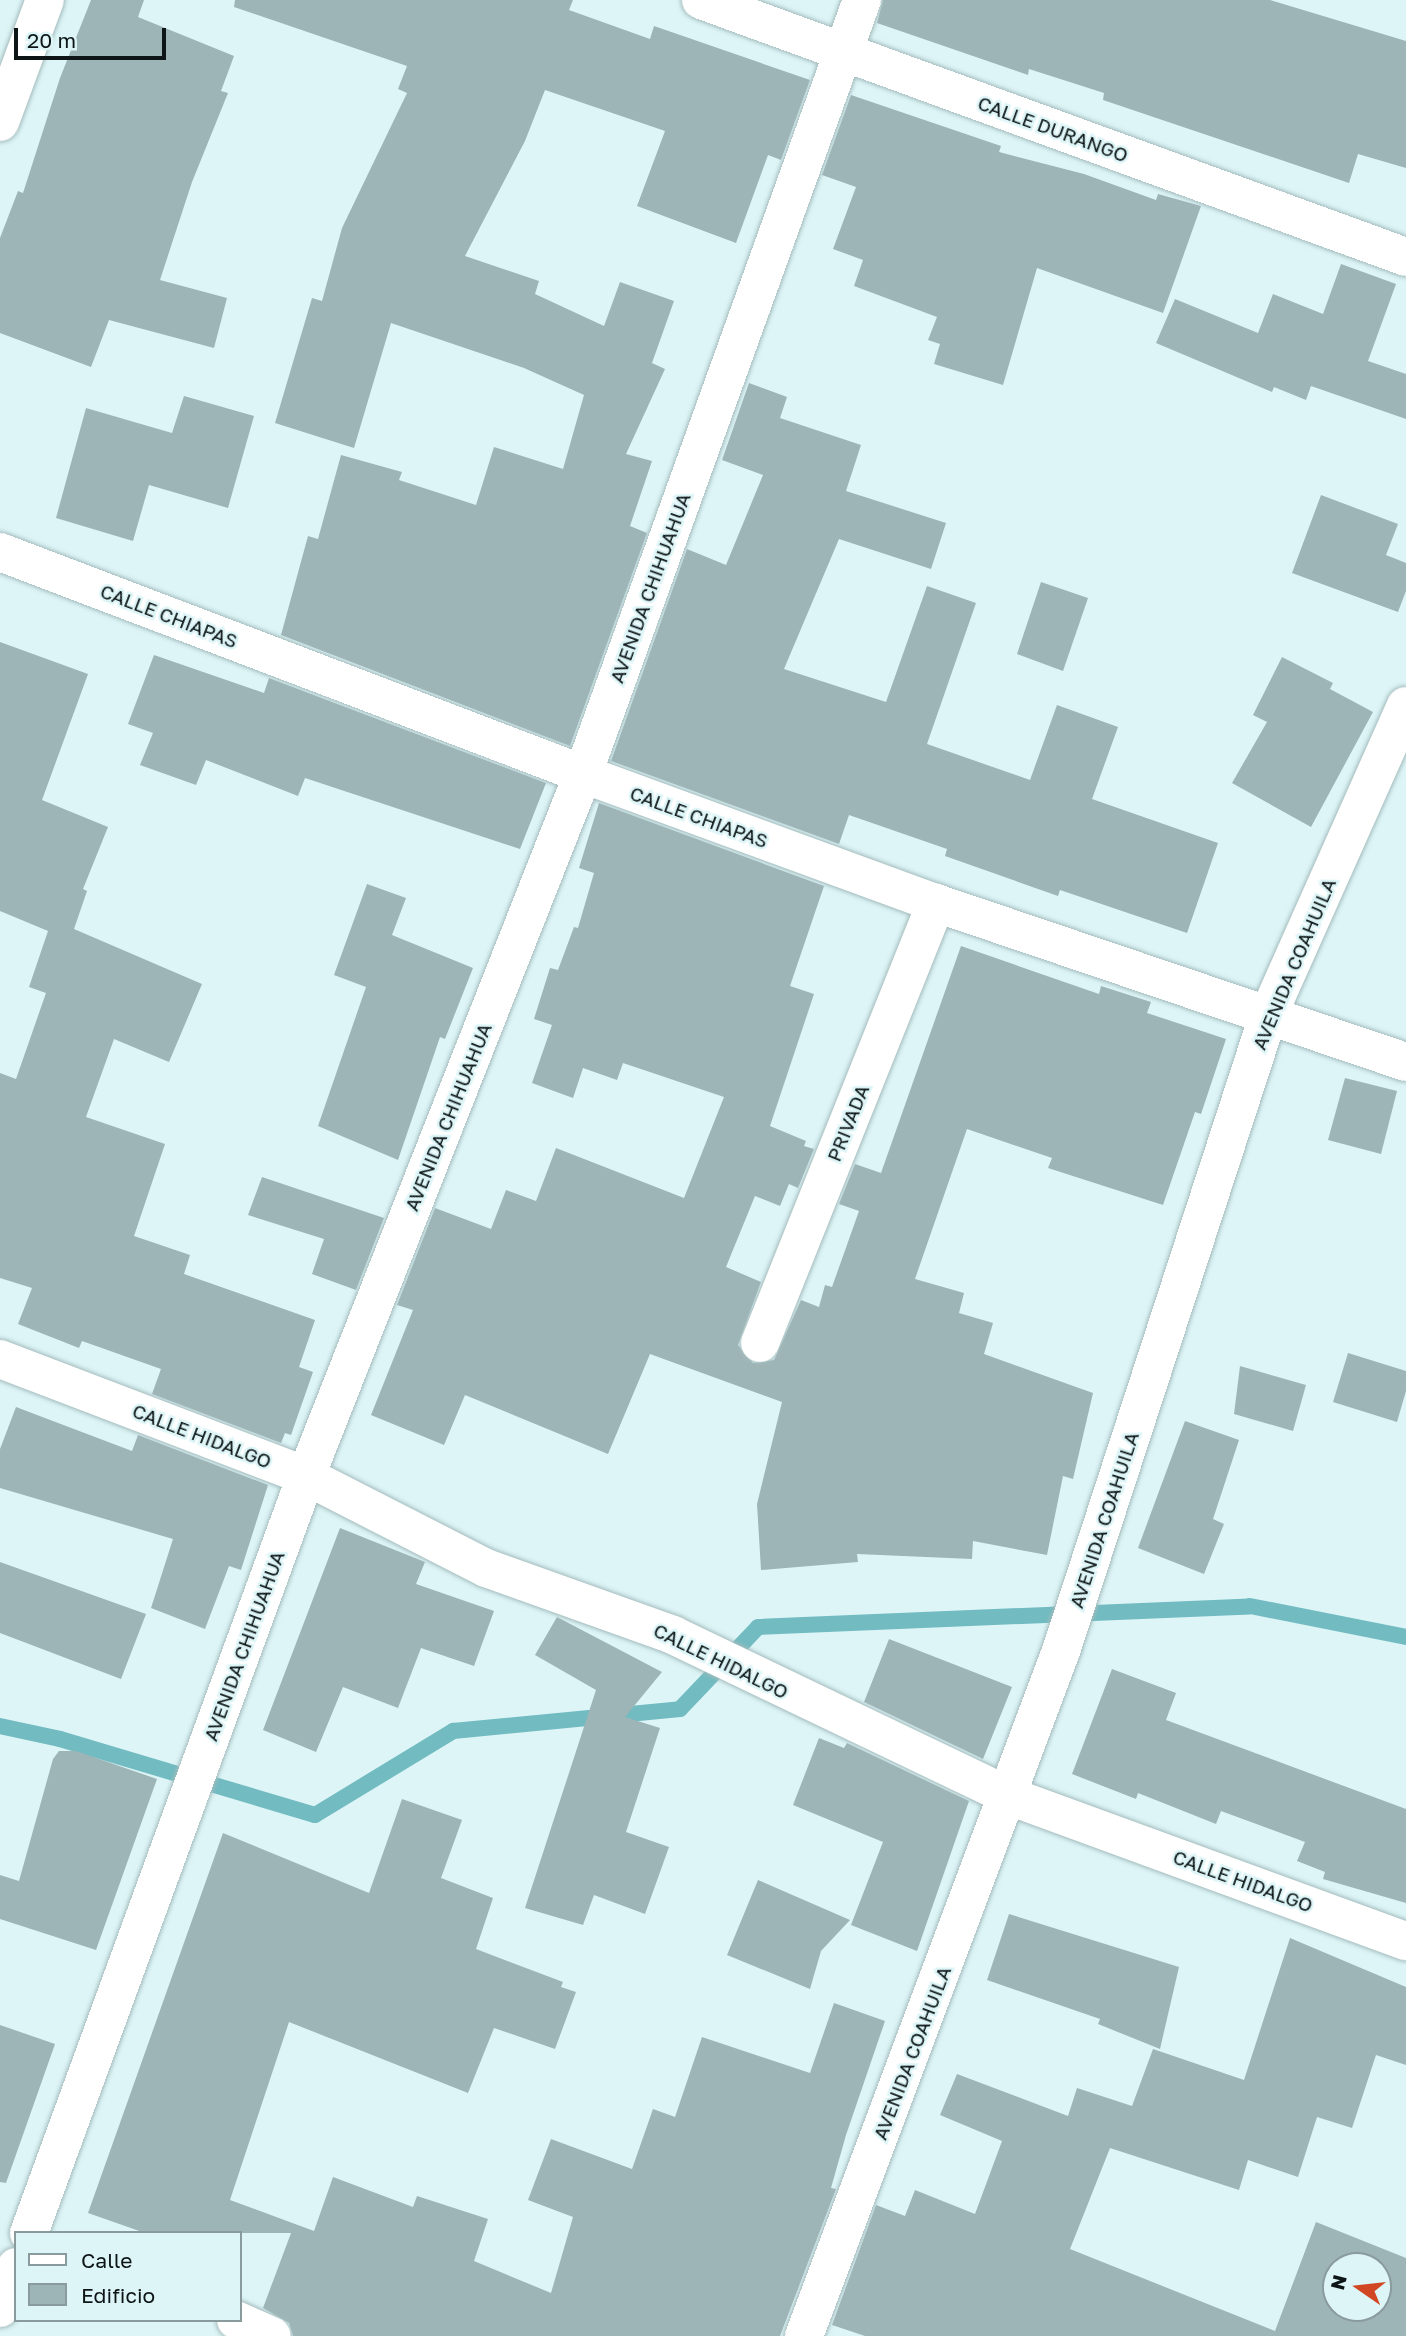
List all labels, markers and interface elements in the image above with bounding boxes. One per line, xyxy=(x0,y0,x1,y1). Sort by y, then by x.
scale bar xyxy=(18,14,170,58)
text: 20 m xyxy=(27,27,76,53)
street label: CALLE DURANGO xyxy=(975,91,1131,167)
street label: AVENIDA CHIHUAHUA xyxy=(605,490,695,686)
street label: CALLE CHIAPAS xyxy=(97,579,241,653)
street label: CALLE CHIAPAS xyxy=(627,781,771,853)
street label: AVENIDA COAHUILA xyxy=(1248,875,1340,1053)
street label: AVENIDA CHIHUAHUA xyxy=(400,1020,496,1214)
street label: PRIVADA xyxy=(822,1081,874,1165)
street label: CALLE HIDALGO xyxy=(129,1399,275,1473)
street label: AVENIDA COAHUILA xyxy=(1065,1429,1143,1611)
street label: AVENIDA CHIHUAHUA xyxy=(199,1548,289,1744)
street label: CALLE HIDALGO xyxy=(650,1619,792,1703)
street label: CALLE HIDALGO xyxy=(1170,1845,1316,1917)
street label: AVENIDA COAHUILA xyxy=(868,1963,956,2143)
legend xyxy=(14,2231,242,2322)
text: Calle xyxy=(81,2247,133,2273)
north arrow xyxy=(1322,2252,1392,2322)
text: N xyxy=(1325,2272,1351,2292)
text: Edificio xyxy=(81,2282,155,2308)

